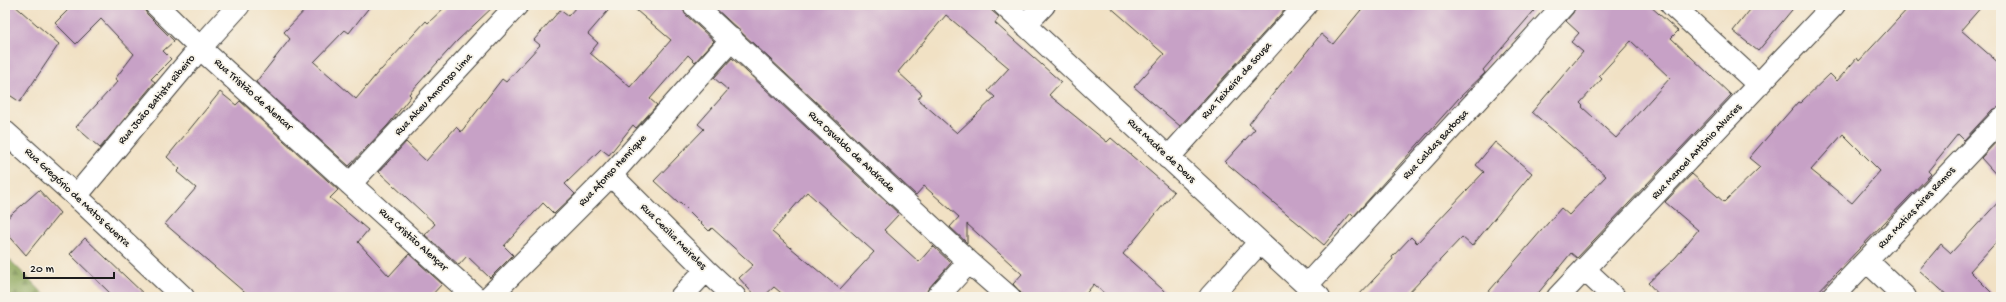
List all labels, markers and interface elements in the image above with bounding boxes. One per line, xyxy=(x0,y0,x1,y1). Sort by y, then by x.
street label: Rua Teixeira de Sousa xyxy=(1199,39,1275,122)
street label: Rua Alceu Amoroso Lima xyxy=(393,51,476,139)
street label: Rua João Batista Ribeiro xyxy=(116,53,198,147)
street label: Rua Tristão de Alencar xyxy=(211,57,296,134)
street label: Rua Manoel Antônio Alvares xyxy=(1650,101,1745,202)
street label: Rua Caldas Barbosa xyxy=(1401,107,1472,182)
street label: Rua Osvaldo de Andrade xyxy=(805,109,897,195)
street label: Rua Madre de Deus xyxy=(1124,116,1198,186)
street label: Rua Afonso Henrique xyxy=(576,132,650,209)
street label: Rua Gregório de Matos Guerra xyxy=(22,146,133,251)
street label: Rua Matias Aires Ramos xyxy=(1876,164,1959,251)
street label: Rua Cecilia Meireles xyxy=(638,202,709,273)
street label: Rua Cristão Alençar xyxy=(376,206,451,275)
scale bar xyxy=(24,254,114,280)
text: 20 m xyxy=(30,263,55,277)

